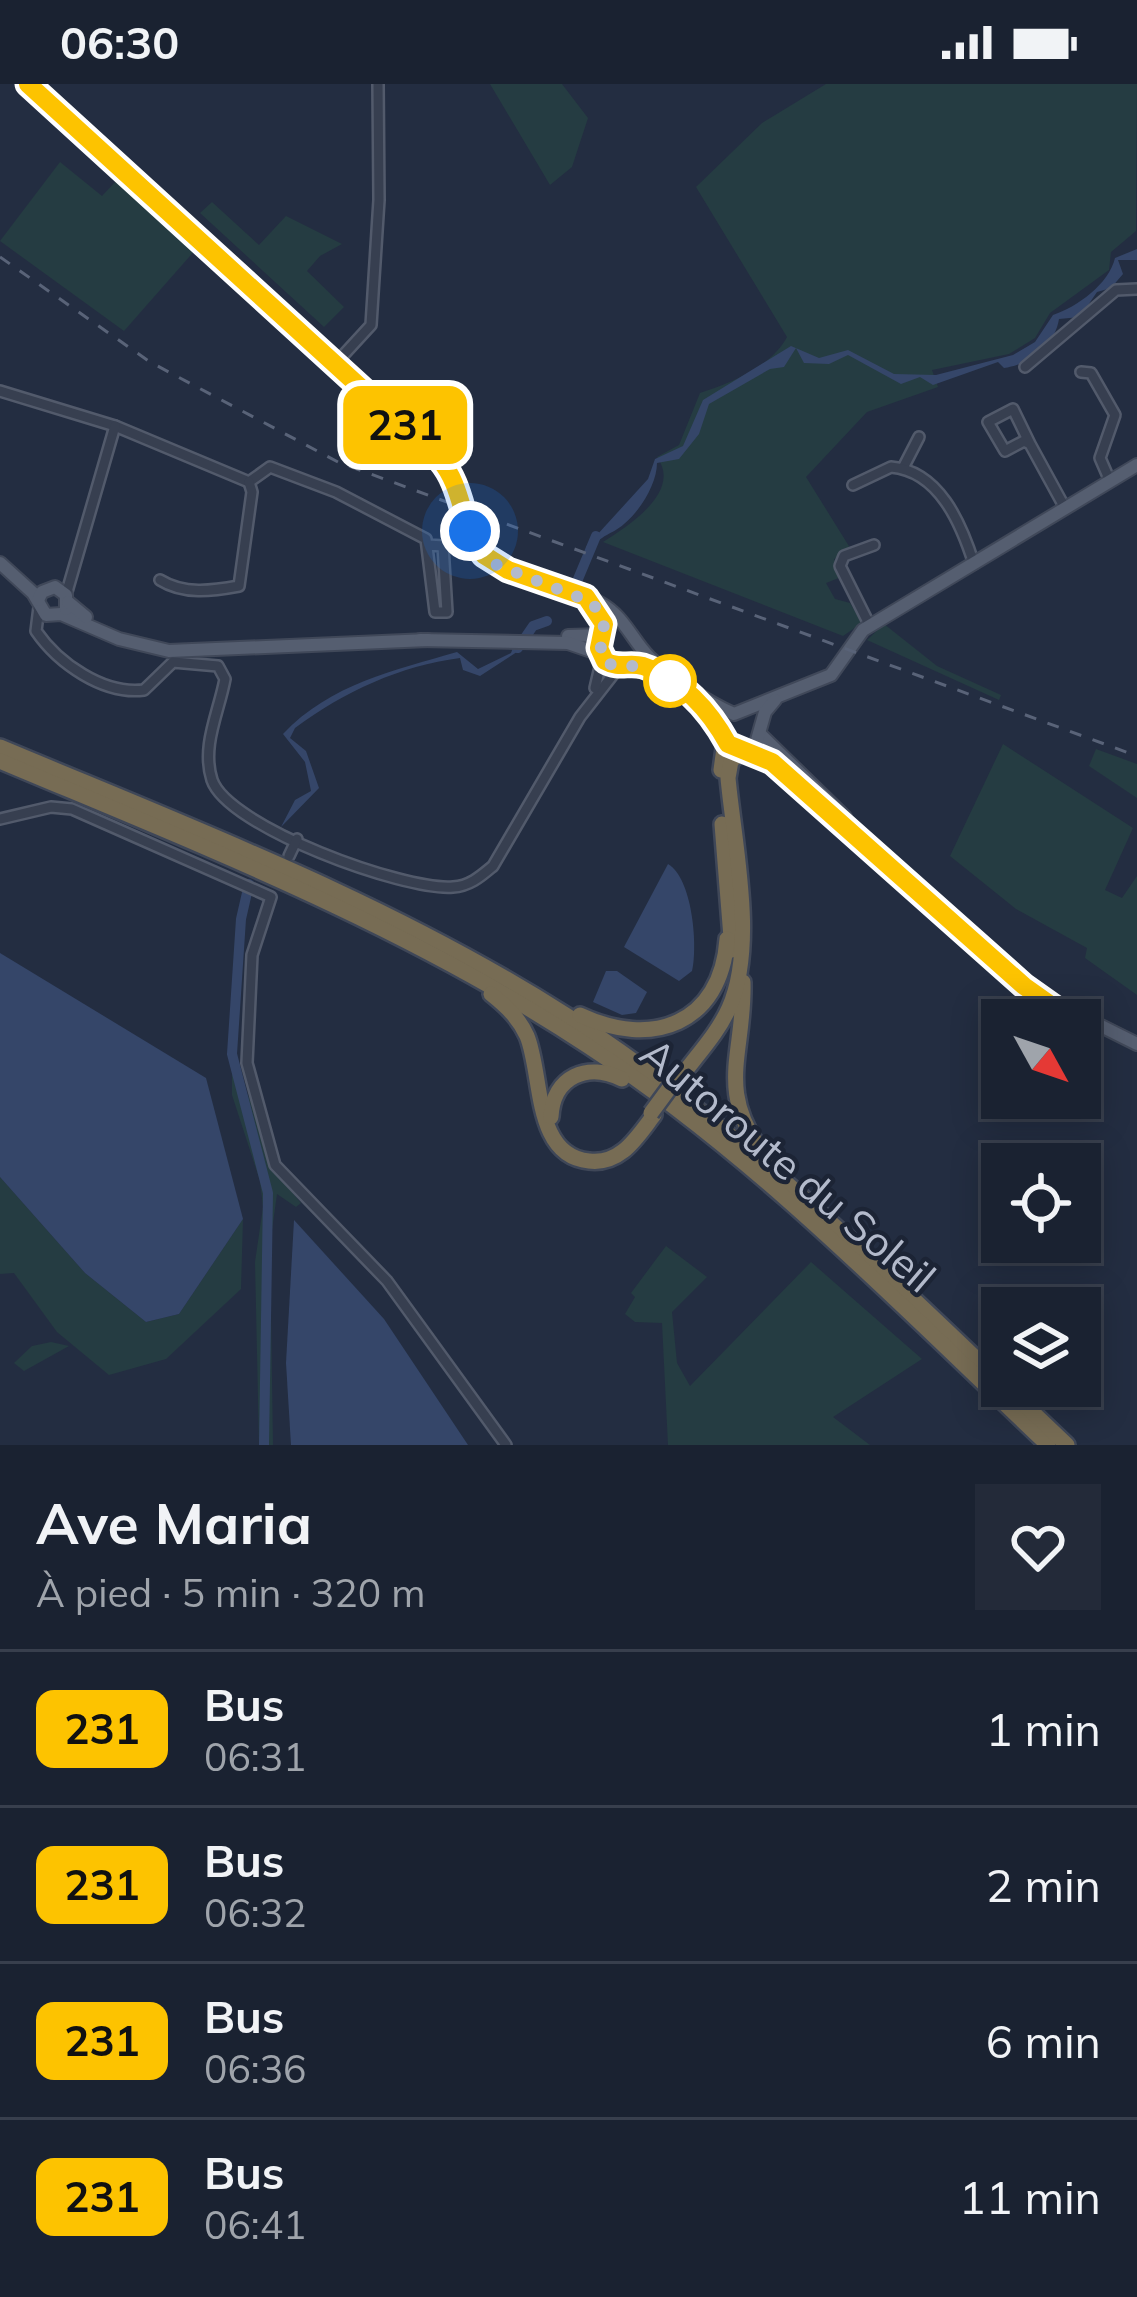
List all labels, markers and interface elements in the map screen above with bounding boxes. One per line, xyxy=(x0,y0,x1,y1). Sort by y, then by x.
text: 06:30 xyxy=(60,14,179,70)
line badge: 231 xyxy=(336,386,474,464)
text: 231 xyxy=(367,398,443,451)
your location xyxy=(440,501,500,561)
unlabelled marker xyxy=(645,656,695,706)
north arrow xyxy=(981,999,1101,1119)
map controls xyxy=(981,999,1101,1407)
street label: Autoroute du Soleil xyxy=(630,1026,946,1303)
button: locate xyxy=(981,1143,1101,1263)
button: layers xyxy=(981,1287,1101,1407)
button: heart xyxy=(975,1484,1101,1610)
text: Ave Maria xyxy=(36,1487,312,1558)
text: À pied · 5 min · 320 m xyxy=(36,1568,425,1617)
text: Bus xyxy=(204,1676,284,1732)
text: 1 min xyxy=(986,1701,1101,1757)
text: 231 xyxy=(64,1702,140,1755)
text: 06:31 xyxy=(204,1732,307,1781)
text: Bus xyxy=(204,1832,284,1888)
text: 2 min xyxy=(986,1857,1101,1913)
text: 231 xyxy=(64,1858,140,1911)
text: 06:32 xyxy=(204,1888,307,1937)
text: Bus xyxy=(204,1988,284,2044)
text: 6 min xyxy=(986,2013,1101,2069)
text: 231 xyxy=(64,2014,140,2067)
text: 06:36 xyxy=(204,2044,307,2093)
text: Bus xyxy=(204,2144,284,2200)
text: 11 min xyxy=(959,2169,1101,2225)
text: 231 xyxy=(64,2170,140,2223)
text: 06:41 xyxy=(204,2200,307,2249)

